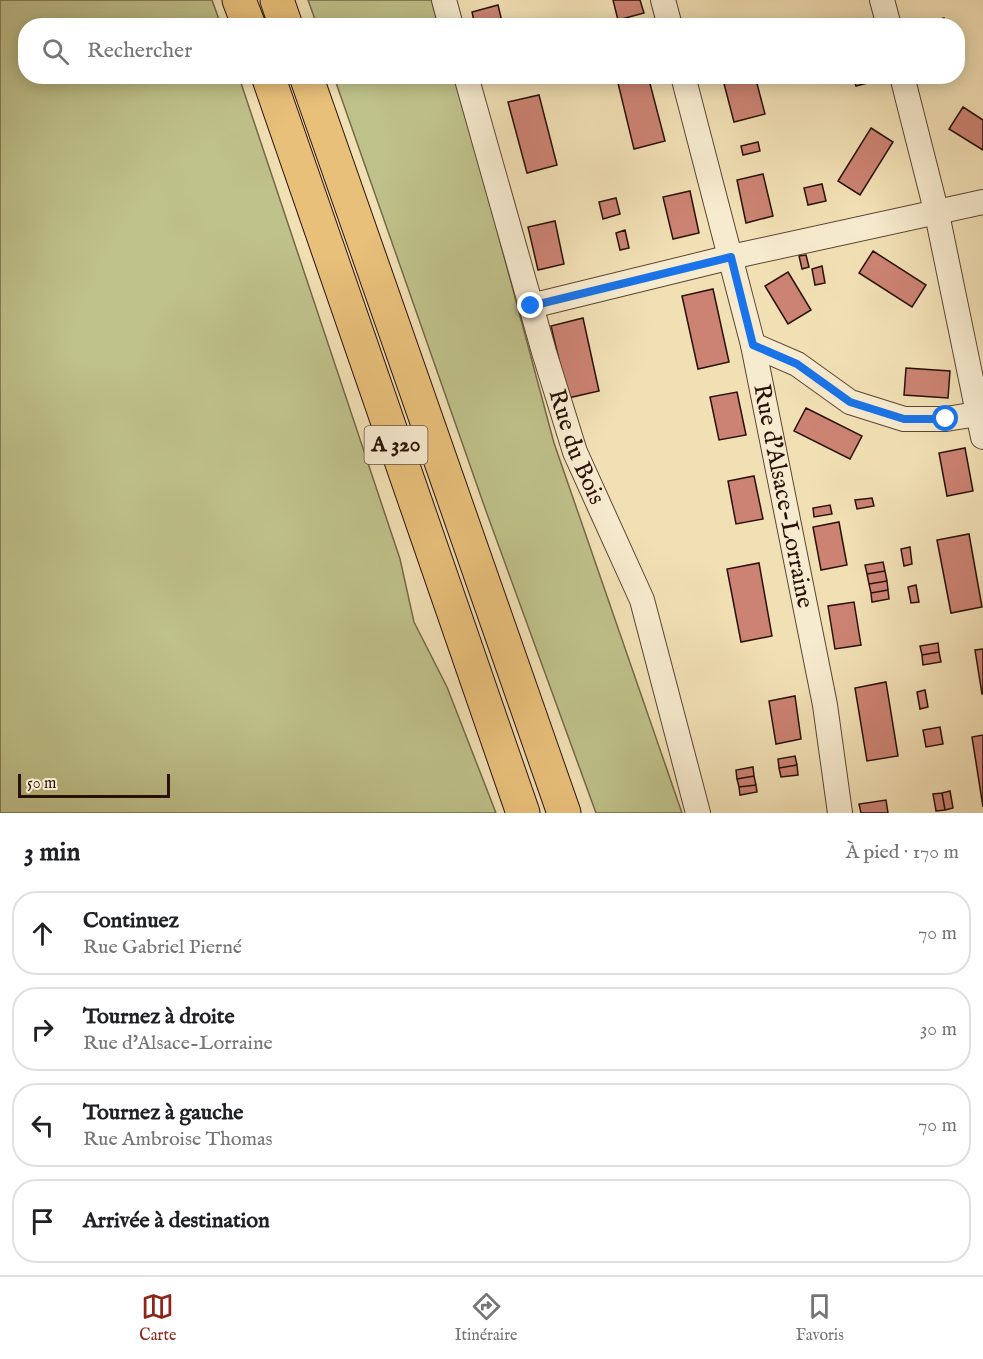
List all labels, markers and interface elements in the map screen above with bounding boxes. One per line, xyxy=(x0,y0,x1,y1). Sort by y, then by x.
search box xyxy=(18,18,965,84)
icon: search xyxy=(39,35,72,68)
text: Rechercher xyxy=(87,37,192,65)
route end xyxy=(517,292,543,318)
street label: Rue d'Alsace-Lorraine xyxy=(746,381,821,611)
street label: Rue du Bois xyxy=(541,385,612,509)
route start xyxy=(932,405,958,431)
road number: A 320 xyxy=(364,426,428,464)
scale bar xyxy=(18,771,170,798)
text: 50 m xyxy=(27,774,56,794)
text: 3 min xyxy=(24,836,80,869)
text: À pied · 170 m xyxy=(846,840,959,865)
text: Continuez xyxy=(83,907,179,935)
icon: ahead xyxy=(26,917,59,950)
text: 70 m xyxy=(918,921,957,946)
text: Rue Gabriel Pierné xyxy=(83,935,242,960)
text: Tournez à droite xyxy=(83,1003,234,1031)
icon: right xyxy=(26,1013,59,1046)
text: 30 m xyxy=(920,1017,957,1042)
text: Rue d'Alsace-Lorraine xyxy=(83,1031,273,1056)
text: Tournez à gauche xyxy=(83,1099,243,1127)
icon: left xyxy=(26,1109,59,1142)
text: 70 m xyxy=(918,1113,957,1138)
text: Rue Ambroise Thomas xyxy=(83,1127,273,1152)
icon: arrive xyxy=(26,1205,59,1238)
text: Arrivée à destination xyxy=(83,1207,270,1235)
tab: Carte xyxy=(139,1290,176,1346)
tab: Itinéraire xyxy=(455,1290,517,1346)
tab: Favoris xyxy=(796,1290,844,1346)

